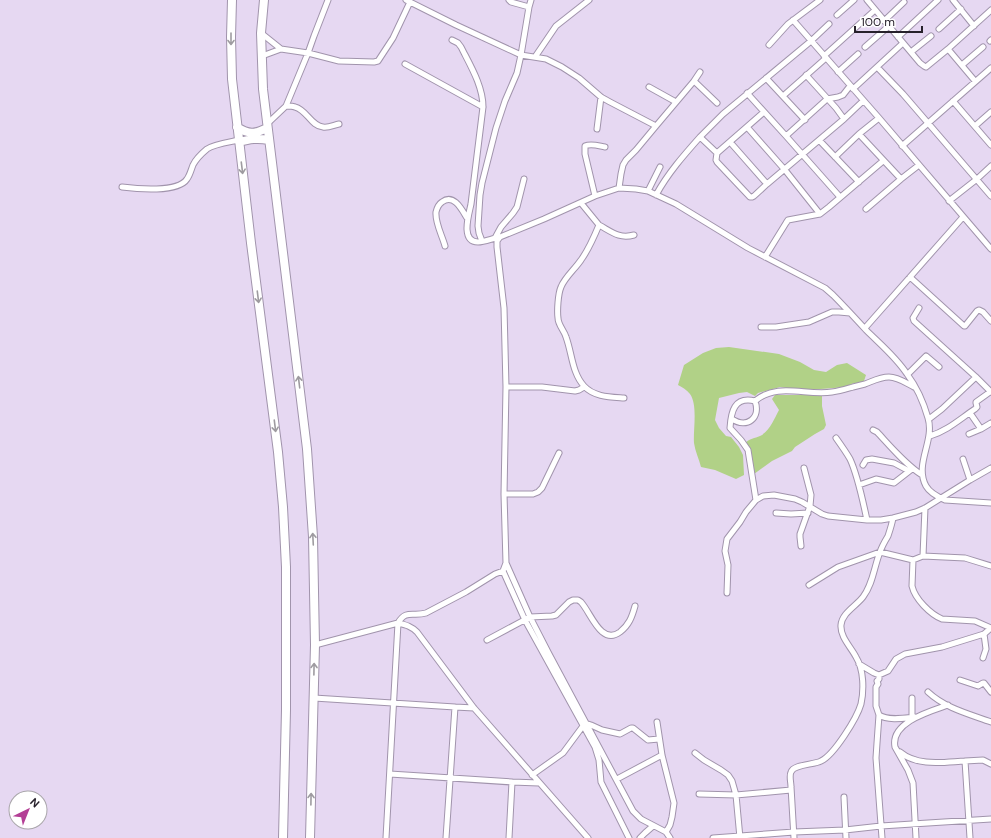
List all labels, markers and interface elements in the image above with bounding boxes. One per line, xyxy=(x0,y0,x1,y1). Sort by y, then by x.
scale bar xyxy=(855,8,922,34)
text: 100 m xyxy=(861,14,895,30)
one-way arrow xyxy=(227,32,235,45)
one-way arrow xyxy=(239,161,246,174)
one-way arrow xyxy=(254,290,262,303)
one-way arrow xyxy=(295,376,303,389)
one-way arrow xyxy=(271,419,279,432)
one-way arrow xyxy=(309,533,316,546)
one-way arrow xyxy=(310,663,318,676)
north arrow xyxy=(8,790,48,830)
one-way arrow xyxy=(307,793,315,806)
text: N xyxy=(27,795,43,811)

